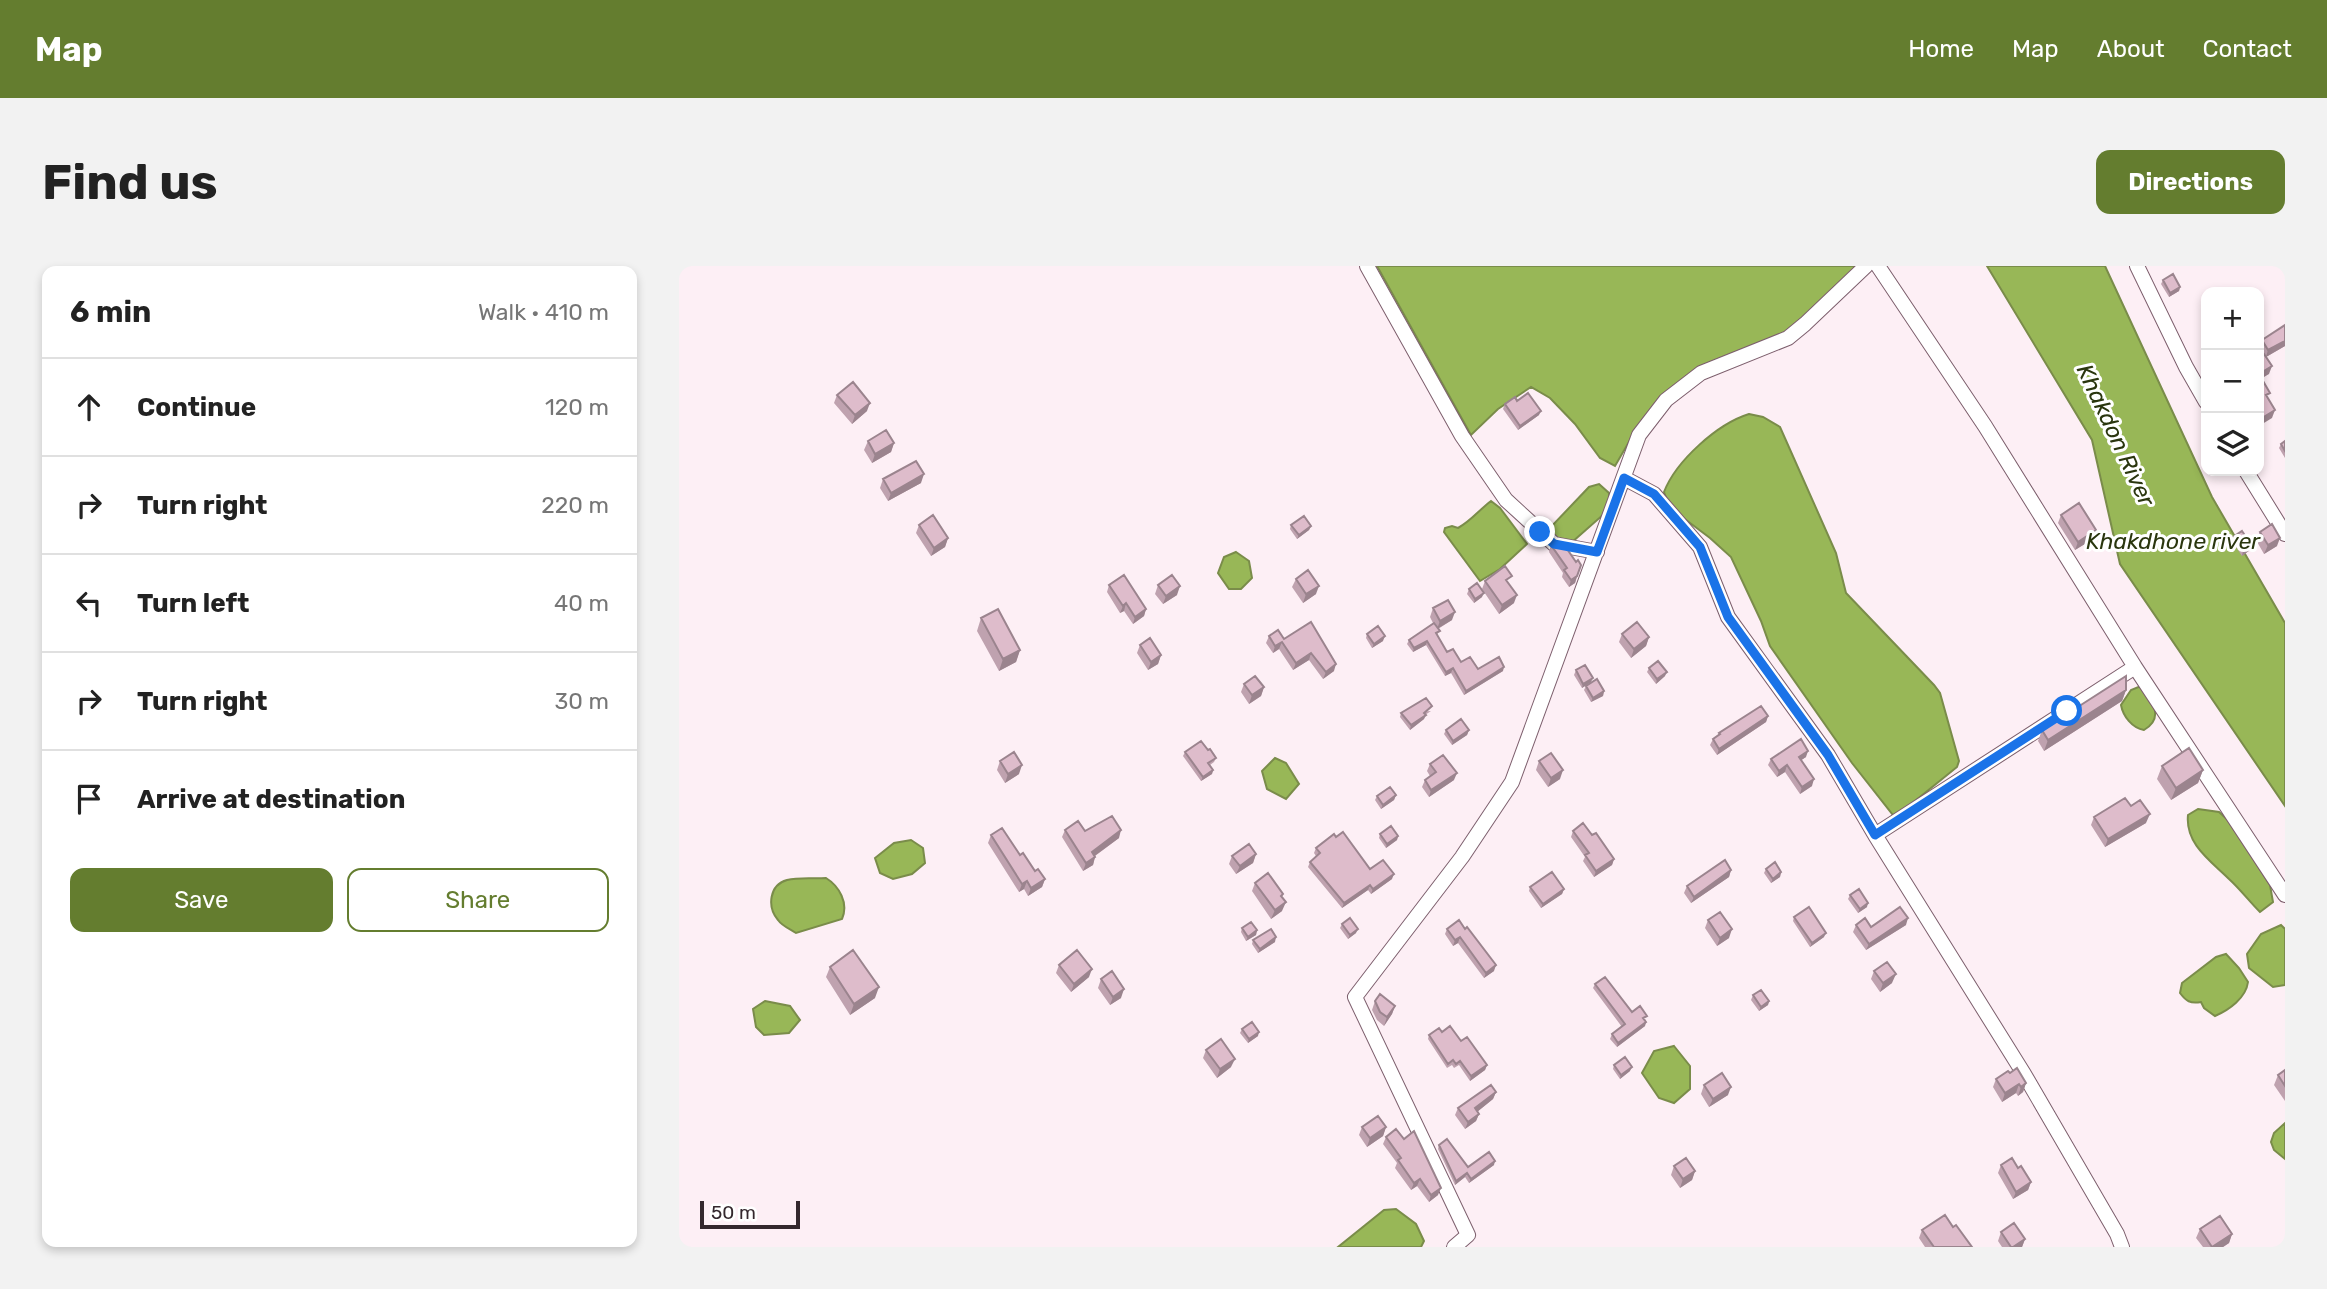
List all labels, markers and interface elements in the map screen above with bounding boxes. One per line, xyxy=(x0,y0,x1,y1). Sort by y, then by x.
text: Map xyxy=(35,30,103,69)
text: Home xyxy=(1908,35,1974,63)
text: Map xyxy=(2012,35,2059,63)
text: About xyxy=(2097,35,2165,63)
text: Contact xyxy=(2203,35,2292,63)
button: Directions xyxy=(2096,150,2285,214)
text: Find us xyxy=(42,153,218,211)
map controls xyxy=(2201,287,2264,476)
button: + xyxy=(2201,287,2264,350)
text: 6 min xyxy=(70,294,151,330)
text: Walk · 410 m xyxy=(478,298,609,326)
button: − xyxy=(2201,350,2264,413)
water label: Khakdon River xyxy=(2071,360,2162,512)
icon: ahead xyxy=(70,388,108,426)
text: Continue xyxy=(137,392,256,423)
text: 120 m xyxy=(545,393,609,421)
button: layers xyxy=(2201,413,2264,476)
icon: right xyxy=(70,486,108,524)
text: Turn right xyxy=(137,490,267,521)
text: 220 m xyxy=(541,491,609,519)
route end xyxy=(1524,516,1555,547)
water label: Khakdhone river xyxy=(2086,527,2261,555)
icon: left xyxy=(70,584,108,622)
text: Turn left xyxy=(137,588,249,619)
text: 40 m xyxy=(554,589,609,617)
icon: right xyxy=(70,682,108,720)
text: Turn right xyxy=(137,686,267,717)
text: 30 m xyxy=(554,687,609,715)
route start xyxy=(2051,695,2082,726)
icon: arrive xyxy=(70,780,108,818)
text: Arrive at destination xyxy=(137,784,405,815)
button: Save xyxy=(70,868,333,932)
button: Share xyxy=(347,868,609,932)
scale bar xyxy=(700,1198,800,1230)
text: 50 m xyxy=(711,1201,756,1224)

